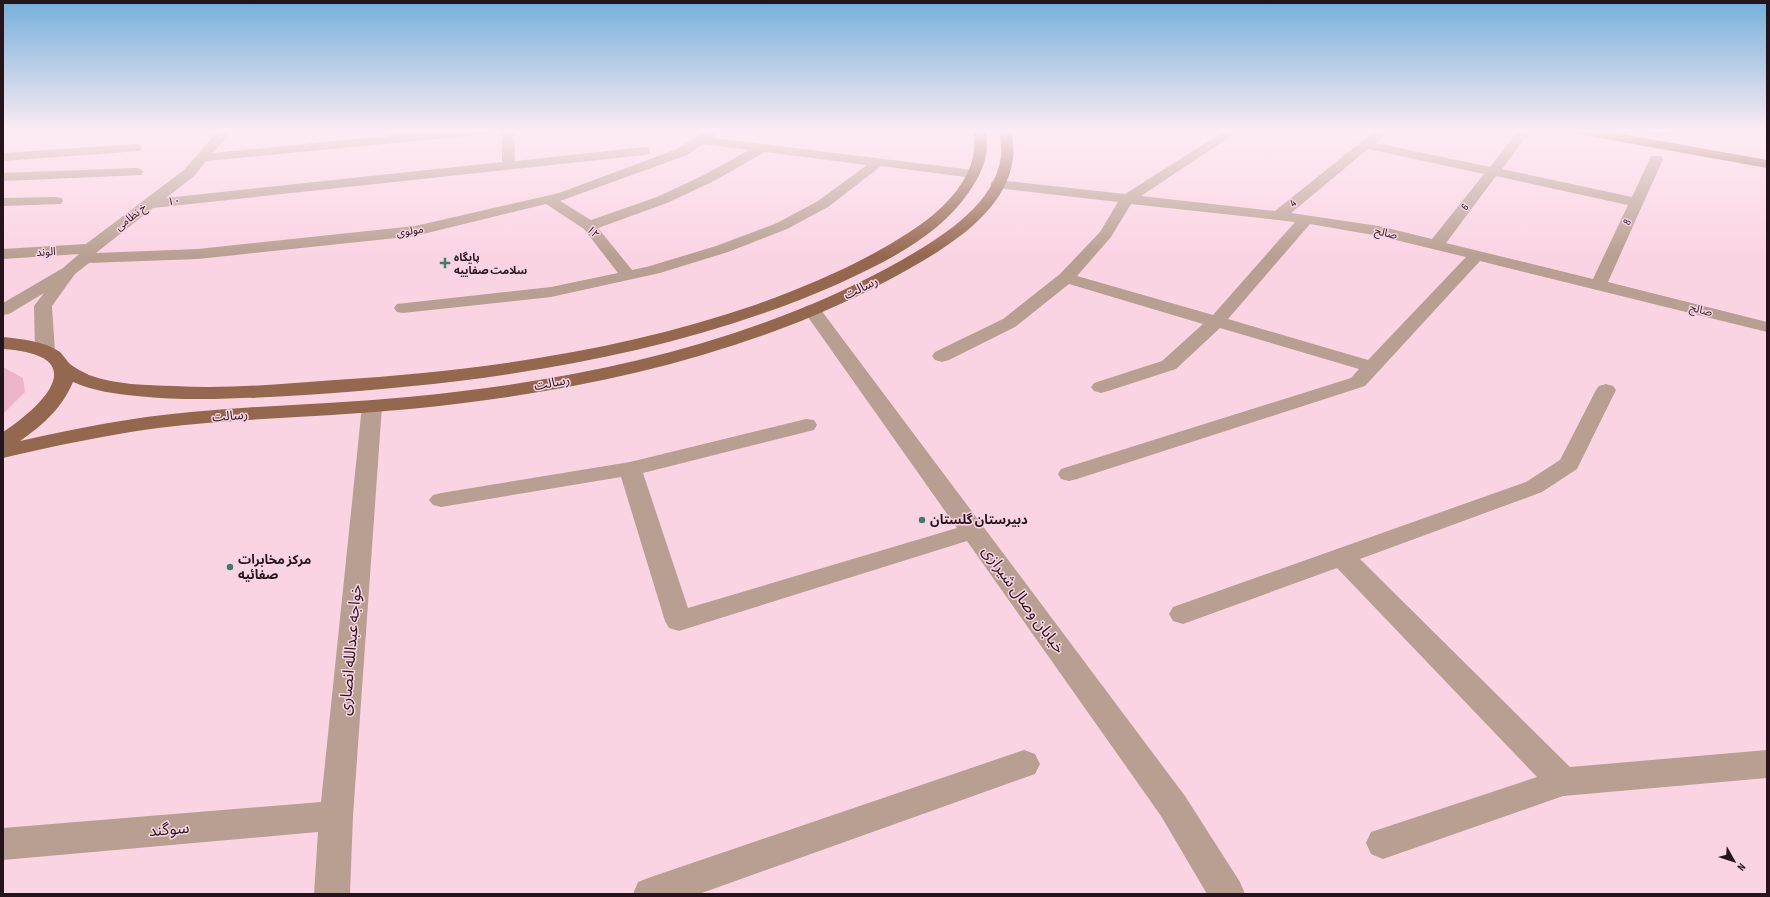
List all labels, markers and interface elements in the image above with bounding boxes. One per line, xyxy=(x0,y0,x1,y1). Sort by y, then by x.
street label: ۱۰ xyxy=(167,194,181,208)
street label: 4 xyxy=(1287,196,1299,210)
street label: خ نظامی xyxy=(113,201,150,234)
street label: 6 xyxy=(1458,201,1472,213)
street label: 8 xyxy=(1620,217,1634,227)
street label: مولوی xyxy=(395,222,425,240)
street label: ۱۲ xyxy=(584,223,602,241)
street label: صالح xyxy=(1373,224,1399,243)
street label: الوند xyxy=(36,245,56,259)
place label: پایگاه سلامت صفاییه xyxy=(454,251,527,277)
marker: پایگاه سلامت صفاییه xyxy=(439,257,451,269)
street label: رسالت xyxy=(841,273,881,303)
street label: صالح xyxy=(1688,301,1714,320)
street label: رسالت xyxy=(533,372,571,394)
street label: رسالت xyxy=(211,406,249,426)
place label: دبیرستان گلستان xyxy=(930,512,1028,528)
marker: دبیرستان گلستان xyxy=(917,515,927,525)
street label: خیابان وصال شیرازی xyxy=(977,542,1069,658)
place label: مرکز مخابرات صفائیه xyxy=(238,552,311,583)
marker: مرکز مخابرات صفائیه xyxy=(225,562,235,572)
street label: خواجه عبدالله انصاری xyxy=(336,584,366,716)
street label: سوگند xyxy=(148,819,190,841)
north arrow xyxy=(1714,841,1754,881)
text: N xyxy=(1734,861,1748,873)

